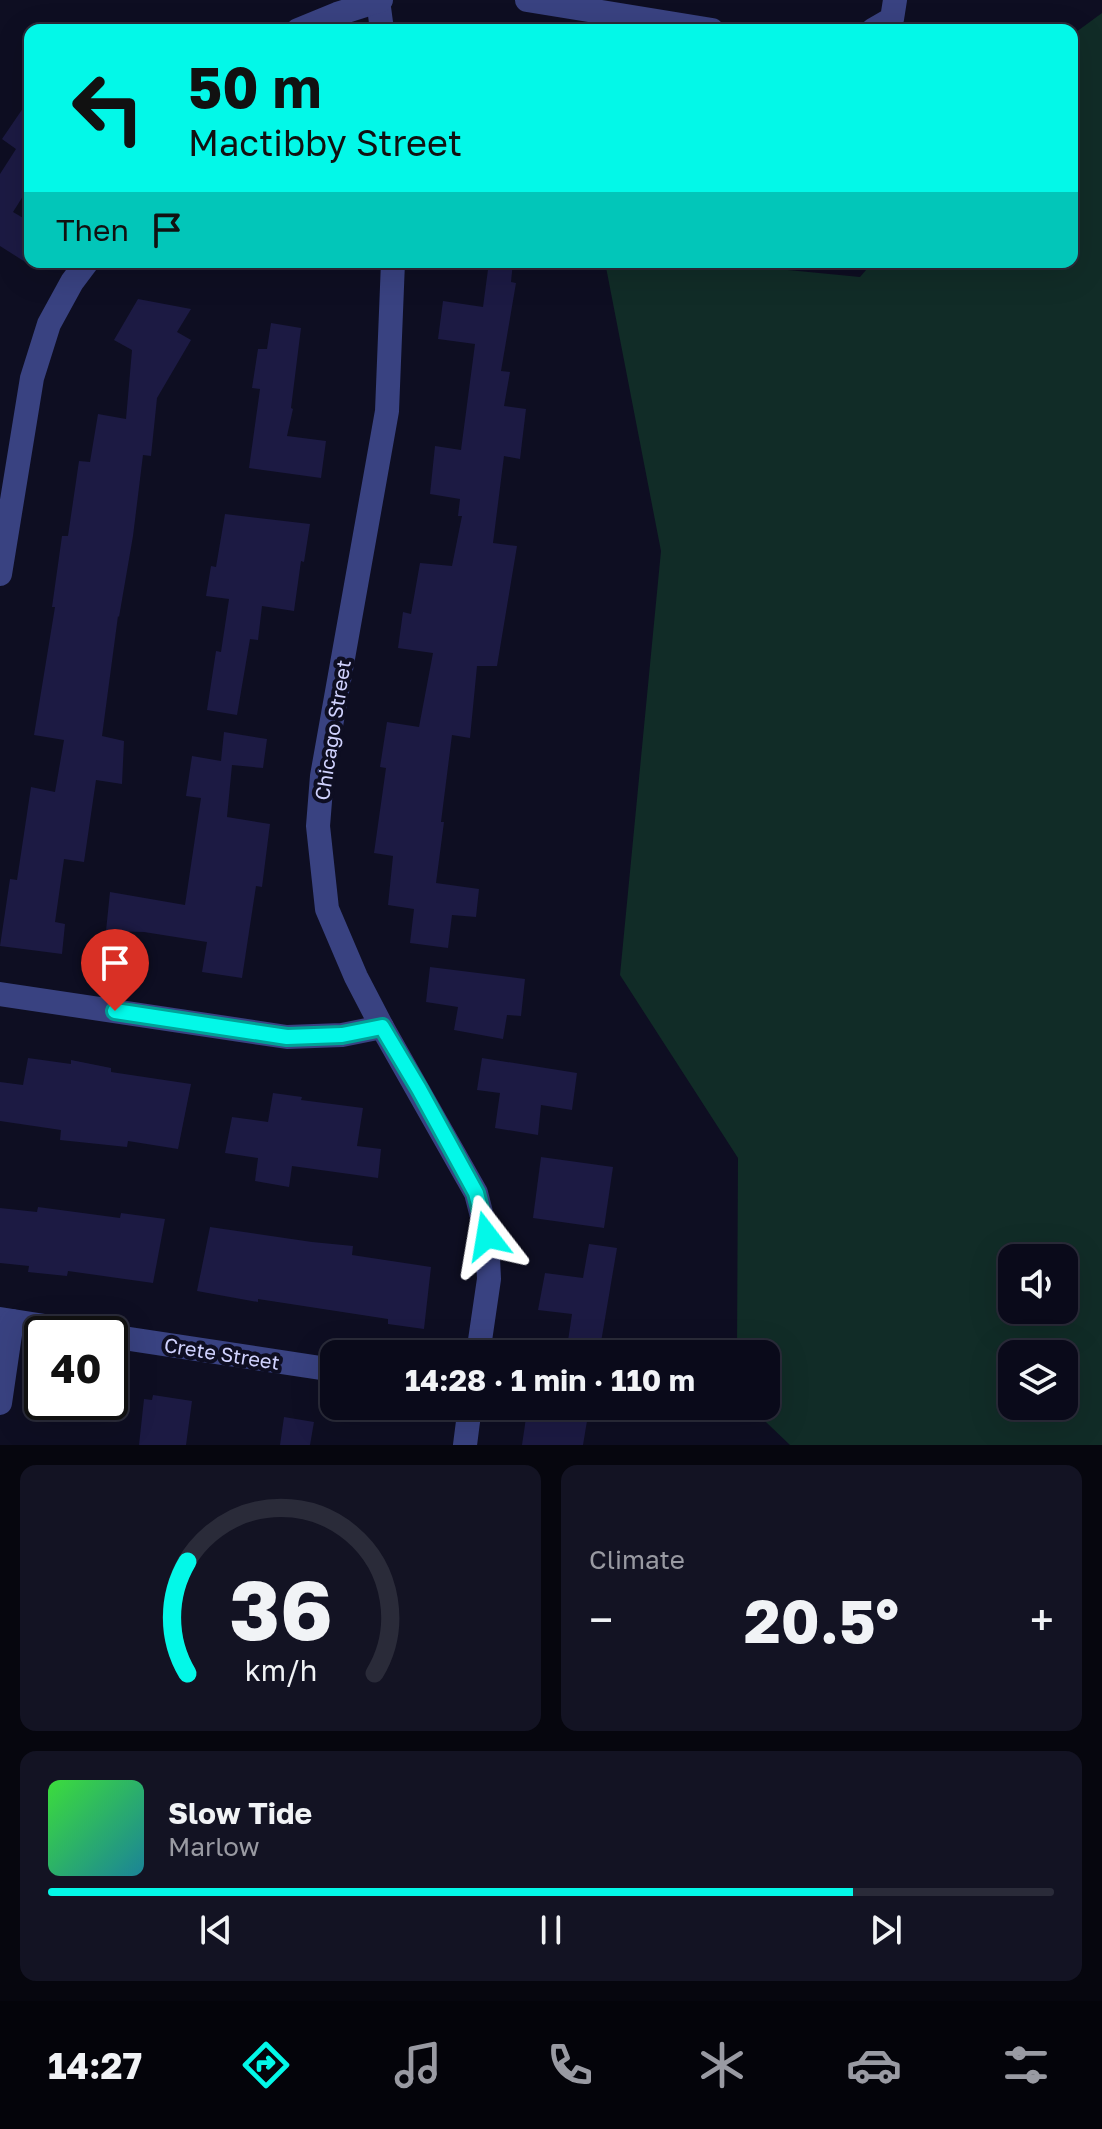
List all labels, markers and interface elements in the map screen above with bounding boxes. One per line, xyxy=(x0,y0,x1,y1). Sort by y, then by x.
text: 50 m xyxy=(188,53,322,120)
icon: left xyxy=(56,56,160,160)
text: Mactibby Street xyxy=(188,121,462,164)
icon: arrive xyxy=(145,208,189,252)
text: Then xyxy=(56,212,129,248)
street label: Chicago Street xyxy=(309,658,355,802)
pin xyxy=(81,929,149,1011)
icon: arrive xyxy=(93,941,137,985)
position arrow xyxy=(445,1194,529,1278)
map controls xyxy=(998,1244,1078,1420)
button: sound xyxy=(998,1244,1078,1324)
speed limit sign: 40 xyxy=(24,1316,128,1420)
street label: Crete Street xyxy=(163,1332,281,1374)
button: layers xyxy=(998,1340,1078,1420)
text: 14:28 · 1 min · 110 m xyxy=(405,1362,695,1398)
text: Climate xyxy=(589,1544,685,1575)
text: 36 xyxy=(229,1558,332,1658)
text: 20.5° xyxy=(744,1584,899,1656)
text: − xyxy=(589,1593,613,1646)
text: + xyxy=(1030,1593,1054,1646)
text: km/h xyxy=(244,1653,317,1687)
text: Slow Tide xyxy=(168,1795,312,1831)
text: Marlow xyxy=(168,1831,260,1862)
icon: previous xyxy=(194,1908,238,1952)
icon: pause xyxy=(529,1908,573,1952)
icon: next xyxy=(864,1908,908,1952)
icon: directions xyxy=(238,2037,294,2093)
icon: music xyxy=(390,2037,446,2093)
icon: phone xyxy=(542,2037,598,2093)
icon: climate xyxy=(694,2037,750,2093)
icon: car xyxy=(846,2037,902,2093)
icon: filters xyxy=(998,2037,1054,2093)
text: 14:27 xyxy=(48,2044,142,2087)

